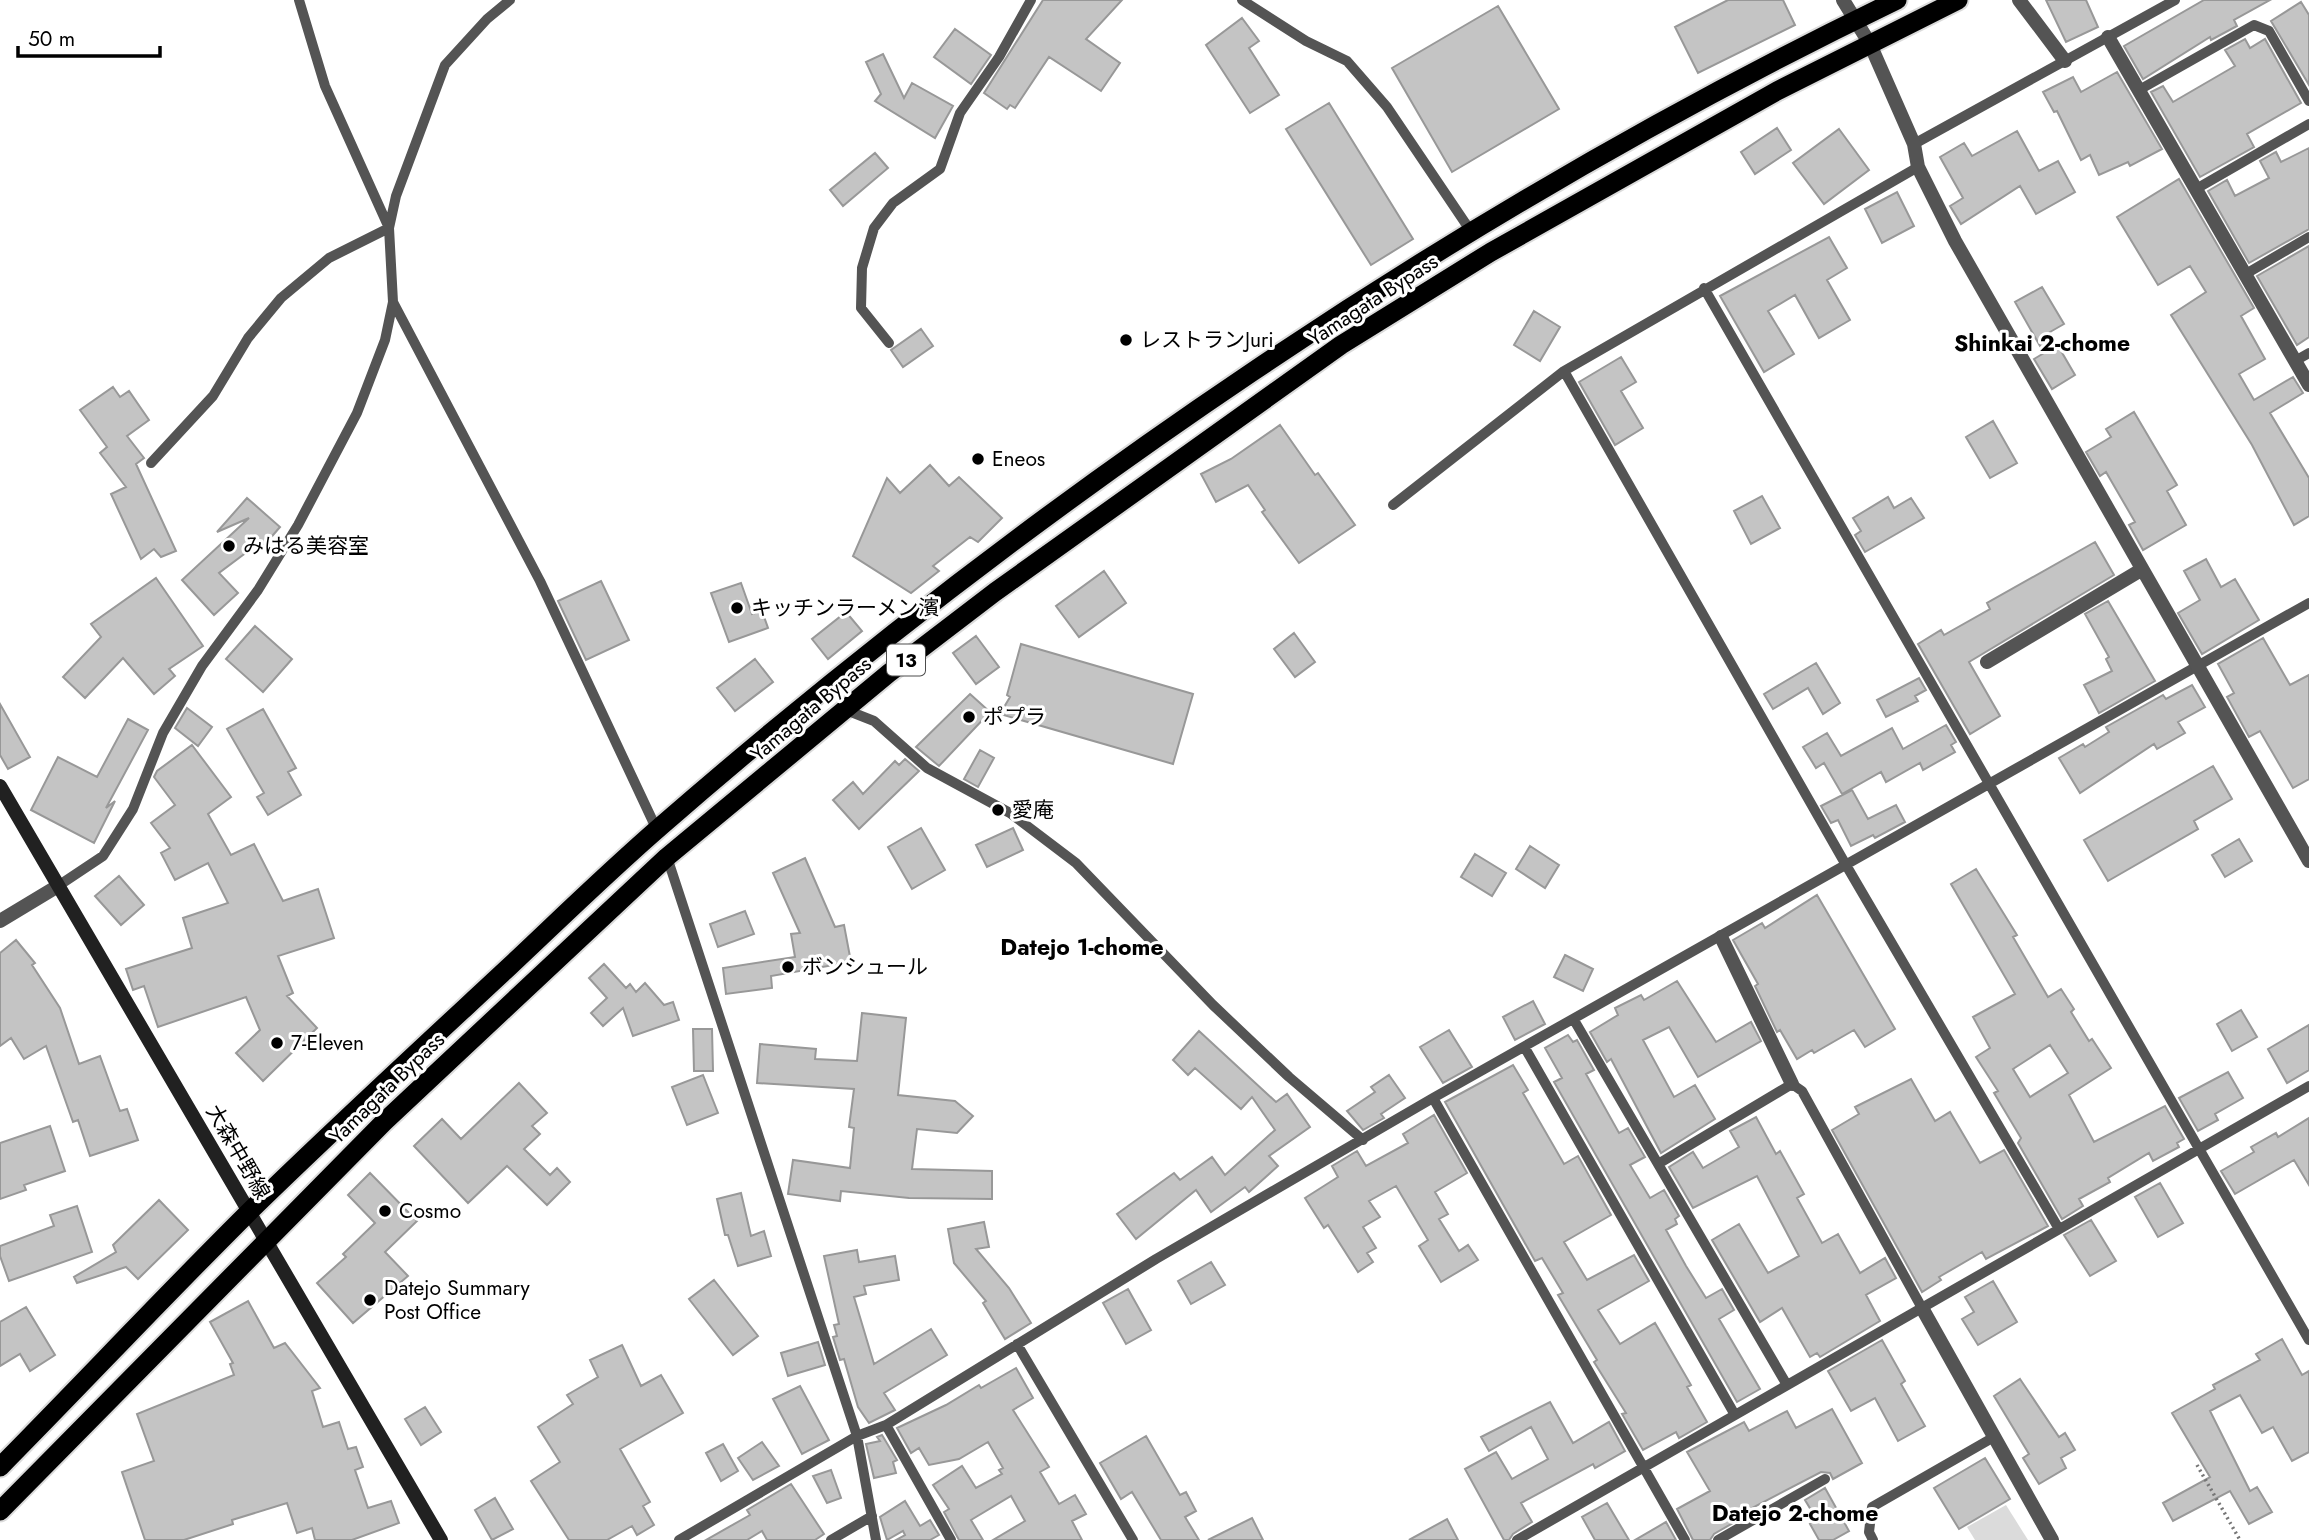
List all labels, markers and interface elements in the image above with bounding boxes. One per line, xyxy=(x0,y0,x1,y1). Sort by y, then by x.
scale bar xyxy=(18,14,159,58)
text: 50 m xyxy=(28,24,75,54)
street label: Yamagata Bypass xyxy=(1302,247,1444,353)
place label: レストランJuri xyxy=(1140,325,1274,355)
district label: Shinkai 2-chome xyxy=(1954,326,2130,360)
marker: レストランJuri xyxy=(1118,332,1134,348)
place label: Eneos xyxy=(992,444,1045,474)
marker: Eneos xyxy=(970,451,986,467)
place label: みはる美容室 xyxy=(243,531,369,561)
marker: みはる美容室 xyxy=(221,538,237,554)
place label: キッチンラーメン濱 xyxy=(751,593,939,623)
marker: キッチンラーメン濱 xyxy=(729,600,745,616)
road number: 13 xyxy=(887,645,925,676)
street label: Yamagata Bypass xyxy=(744,649,878,769)
place label: ポプラ xyxy=(983,702,1046,732)
marker: ポプラ xyxy=(961,709,977,725)
place label: 愛庵 xyxy=(1012,795,1054,825)
marker: 愛庵 xyxy=(990,802,1006,818)
district label: Datejo 1-chome xyxy=(1000,930,1164,964)
place label: ボンシュール xyxy=(802,952,928,982)
marker: ボンシュール xyxy=(780,959,796,975)
street label: Yamagata Bypass xyxy=(323,1025,451,1151)
place label: 7-Eleven xyxy=(291,1028,364,1058)
marker: 7-Eleven xyxy=(269,1035,285,1051)
street label: 大森中野線 xyxy=(199,1099,277,1205)
place label: Cosmo xyxy=(399,1196,461,1226)
marker: Cosmo xyxy=(377,1203,393,1219)
place label: Datejo Summary Post Office xyxy=(384,1273,530,1327)
marker: Datejo Summary Post Office xyxy=(362,1292,378,1308)
district label: Datejo 2-chome xyxy=(1712,1496,1878,1530)

